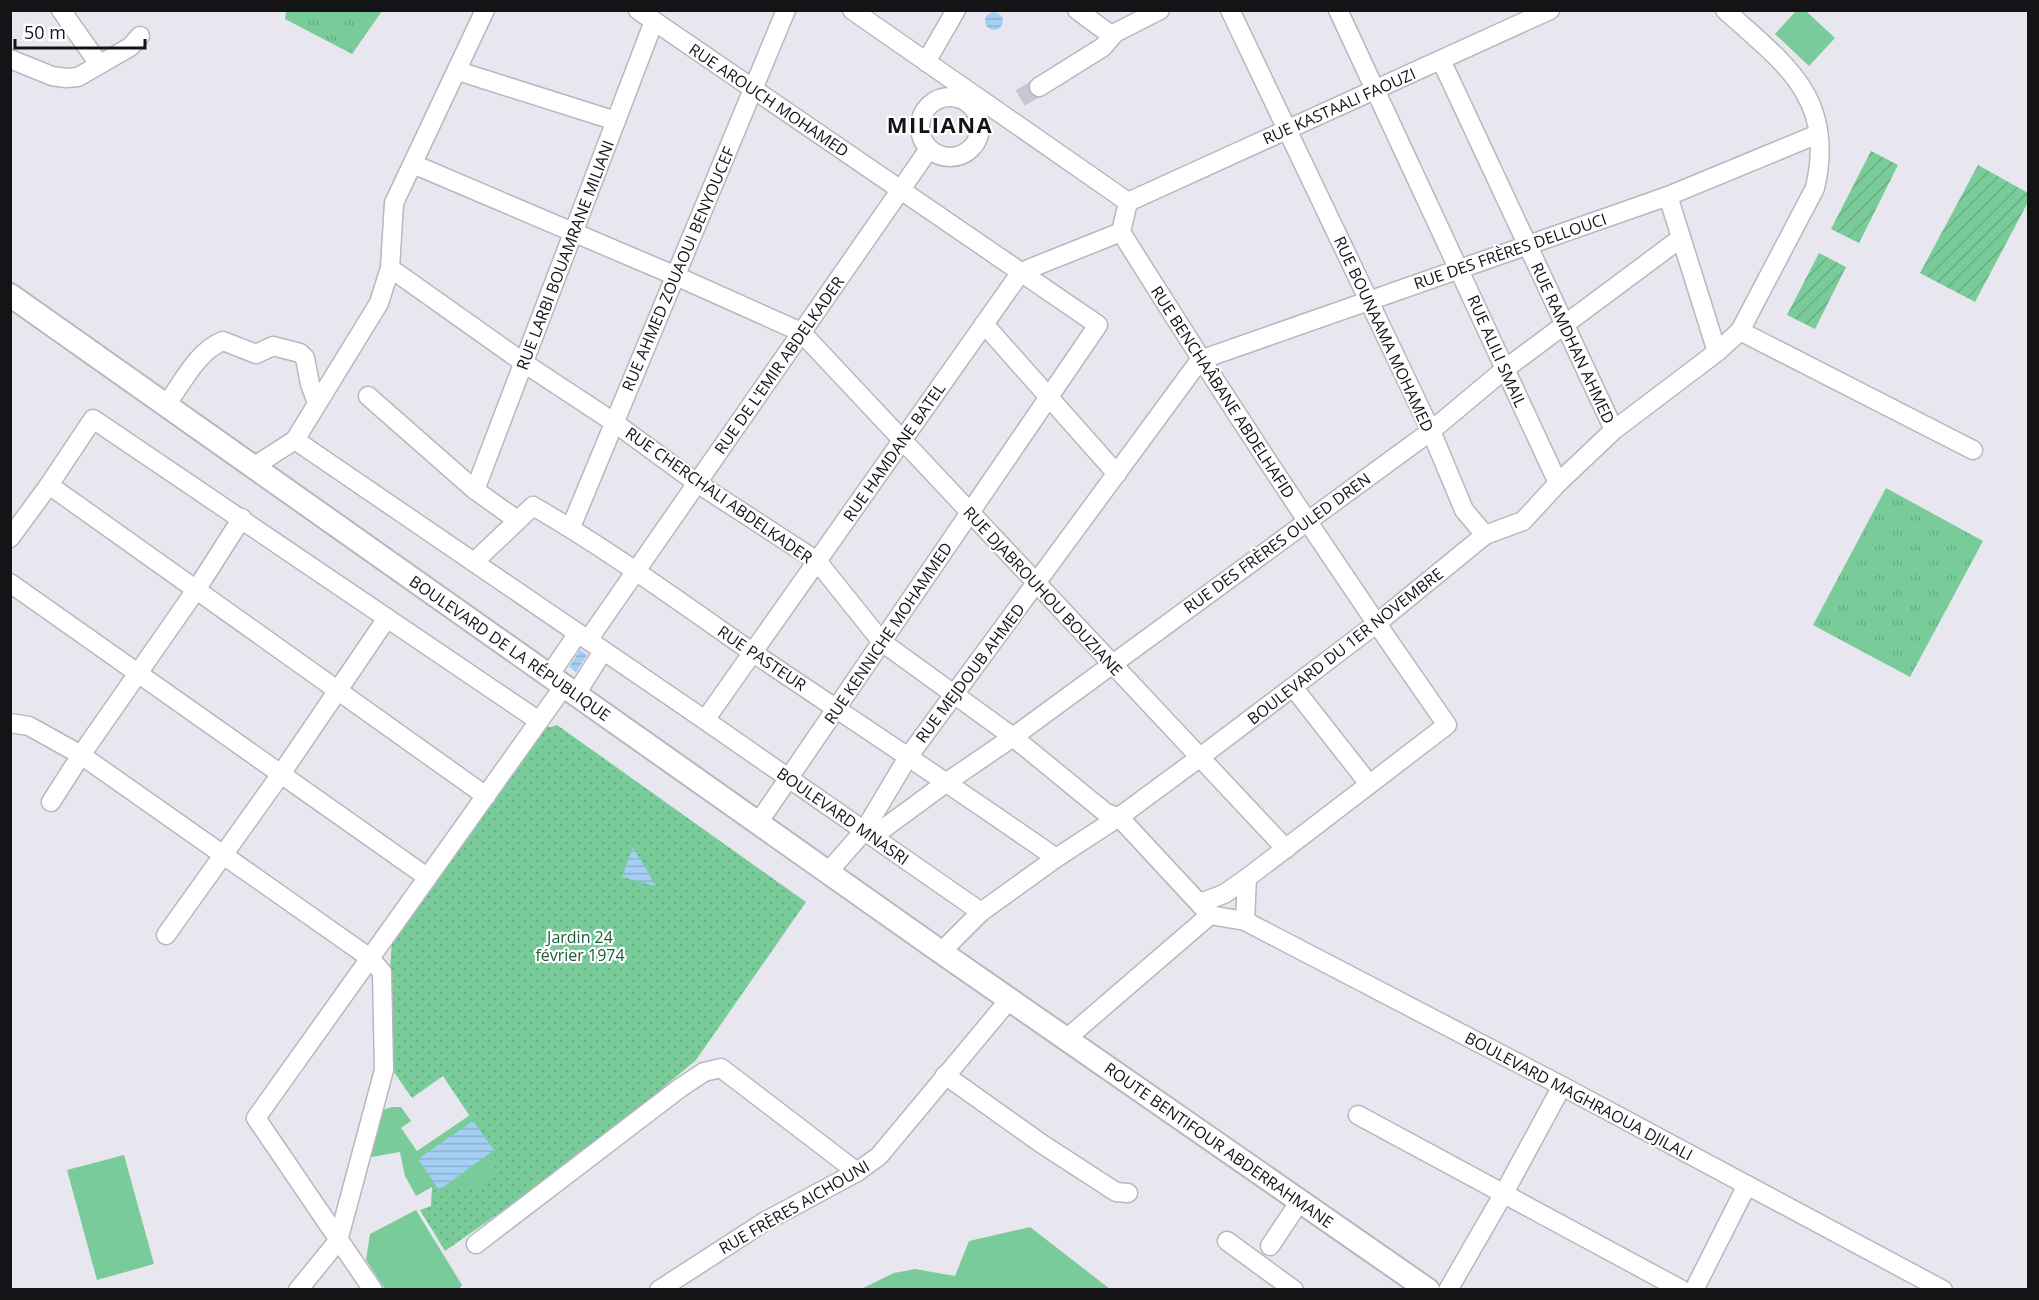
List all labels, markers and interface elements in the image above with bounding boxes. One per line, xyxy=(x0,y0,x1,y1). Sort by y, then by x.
scale bar xyxy=(15,12,146,50)
text: 50 m xyxy=(24,20,66,44)
street label: RUE AROUCH MOHAMED xyxy=(685,38,853,162)
street label: RUE KASTAALI FAOUZI xyxy=(1259,62,1419,150)
district label: MILIANA xyxy=(887,109,993,139)
street label: RUE LARBI BOUAMRANE MILIANI xyxy=(511,137,619,373)
street label: RUE AHMED ZOUAOUI BENYOUCEF xyxy=(616,144,740,394)
street label: RUE DES FRÈRES DELLOUCI xyxy=(1411,208,1609,294)
street label: RUE BOUNAAMA MOHAMED xyxy=(1329,233,1439,435)
street label: RUE RAMDHAN AHMED xyxy=(1526,259,1620,427)
street label: RUE DE L'EMIR ABDELKADER xyxy=(709,272,849,458)
street label: RUE BENCHAÂBANE ABDELHAFID xyxy=(1146,282,1300,502)
street label: RUE ALILI SMAIL xyxy=(1462,291,1532,411)
street label: RUE HAMDANE BATEL xyxy=(838,378,950,526)
street label: RUE CHERCHALI ABDELKADER xyxy=(621,422,817,568)
street label: RUE DES FRÈRES OULED DREN xyxy=(1179,468,1375,618)
street label: RUE DJABROUHOU BOUZIANE xyxy=(959,502,1127,680)
street label: RUE KENNICHE MOHAMMED xyxy=(819,538,957,728)
street label: BOULEVARD DU 1ER NOVEMBRE xyxy=(1243,563,1447,729)
street label: BOULEVARD DE LA RÉPUBLIQUE xyxy=(405,570,615,726)
street label: RUE MEJDOUB AHMED xyxy=(910,599,1030,747)
street label: RUE PASTEUR xyxy=(713,620,811,696)
street label: BOULEVARD MNASRI xyxy=(773,762,913,870)
park label: Jardin 24 février 1974 xyxy=(535,926,625,966)
street label: BOULEVARD MAGHRAOUA DJILALI xyxy=(1461,1026,1697,1166)
street label: ROUTE BENTIFOUR ABDERRAHMANE xyxy=(1100,1057,1338,1233)
street label: RUE FRÈRES AICHOUNI xyxy=(715,1155,873,1259)

